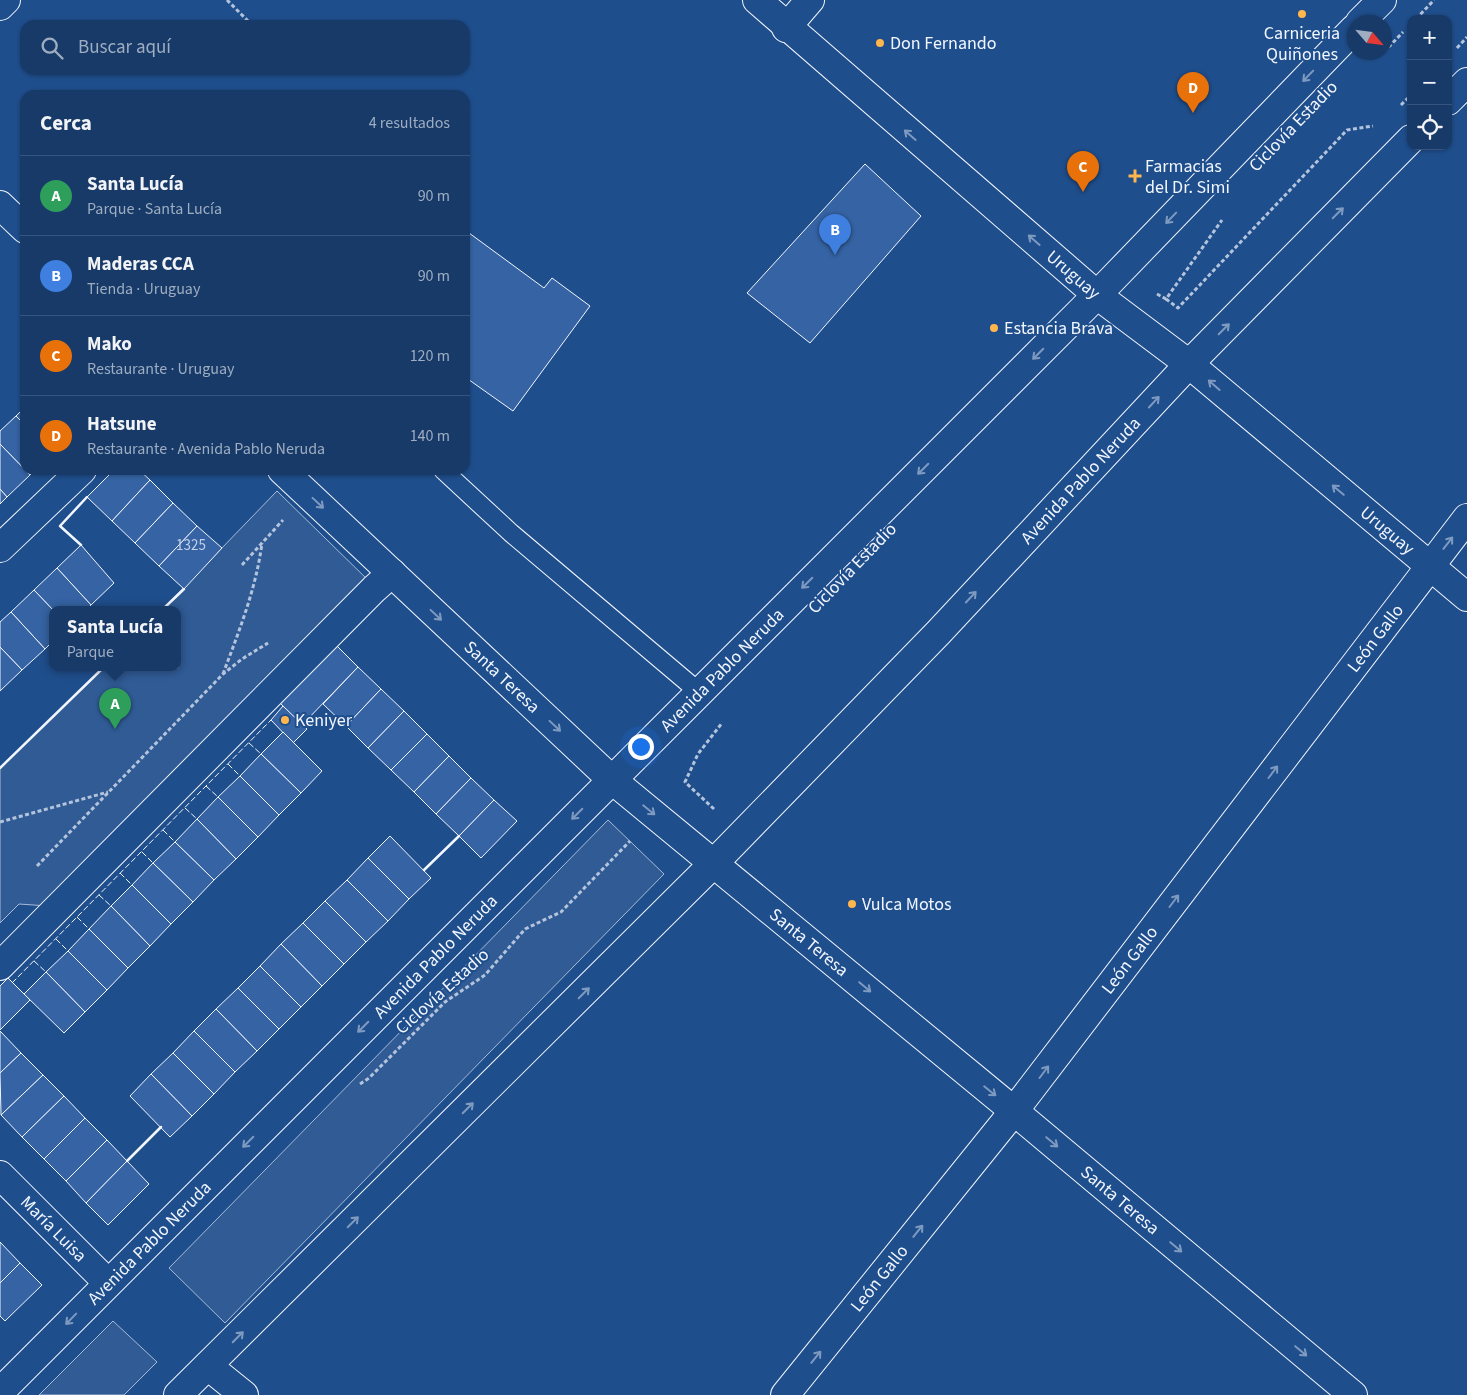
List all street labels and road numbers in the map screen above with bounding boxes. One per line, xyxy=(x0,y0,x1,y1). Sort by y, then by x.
street label: Ciclovía Estadio xyxy=(1243,75,1343,178)
street label: Uruguay xyxy=(1041,245,1106,306)
street label: Avenida Pablo Neruda xyxy=(1015,411,1147,550)
street label: Uruguay xyxy=(1355,501,1420,561)
street label: Ciclovía Estadio xyxy=(802,517,902,620)
street label: León Gallo xyxy=(1342,599,1410,678)
street label: Avenida Pablo Neruda xyxy=(655,603,790,738)
street label: Santa Teresa xyxy=(458,635,545,719)
street label: Avenida Pablo Neruda xyxy=(368,889,503,1024)
street label: Santa Teresa xyxy=(764,902,854,983)
street label: León Gallo xyxy=(1096,921,1164,999)
street label: Ciclovía Estadio xyxy=(390,942,495,1040)
street label: Santa Teresa xyxy=(1075,1160,1165,1241)
street label: Avenida Pablo Neruda xyxy=(82,1176,217,1311)
street label: María Luisa xyxy=(15,1190,92,1268)
street label: León Gallo xyxy=(845,1240,914,1317)

